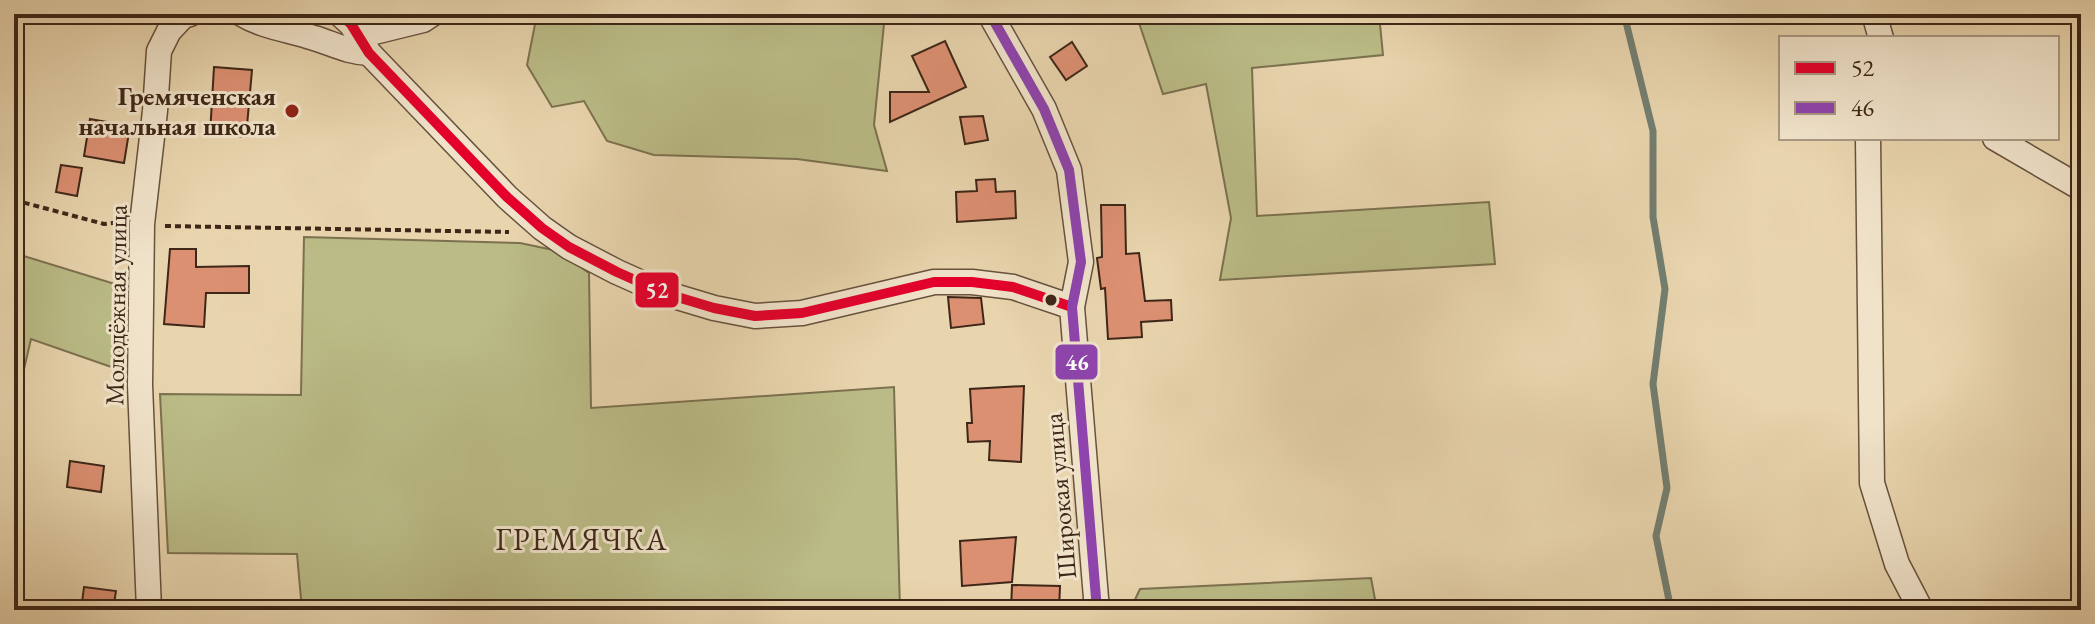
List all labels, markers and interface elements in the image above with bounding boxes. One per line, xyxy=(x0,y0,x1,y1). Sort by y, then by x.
legend xyxy=(1779,36,2059,140)
text: 52 xyxy=(1851,52,1875,83)
place label: Гремяченская начальная школа xyxy=(78,79,277,143)
text: 46 xyxy=(1851,92,1874,123)
marker: Гремяченская начальная школа xyxy=(283,102,301,120)
street label: Молодёжная улица xyxy=(97,204,135,406)
line badge: 52 xyxy=(634,271,680,309)
text: 52 xyxy=(645,276,669,305)
unlabelled marker xyxy=(1043,292,1059,308)
line badge: 46 xyxy=(1054,343,1099,381)
text: 46 xyxy=(1065,348,1089,377)
street label: Широкая улица xyxy=(1036,411,1084,581)
district label: ГРЕМЯЧКА xyxy=(495,520,669,559)

